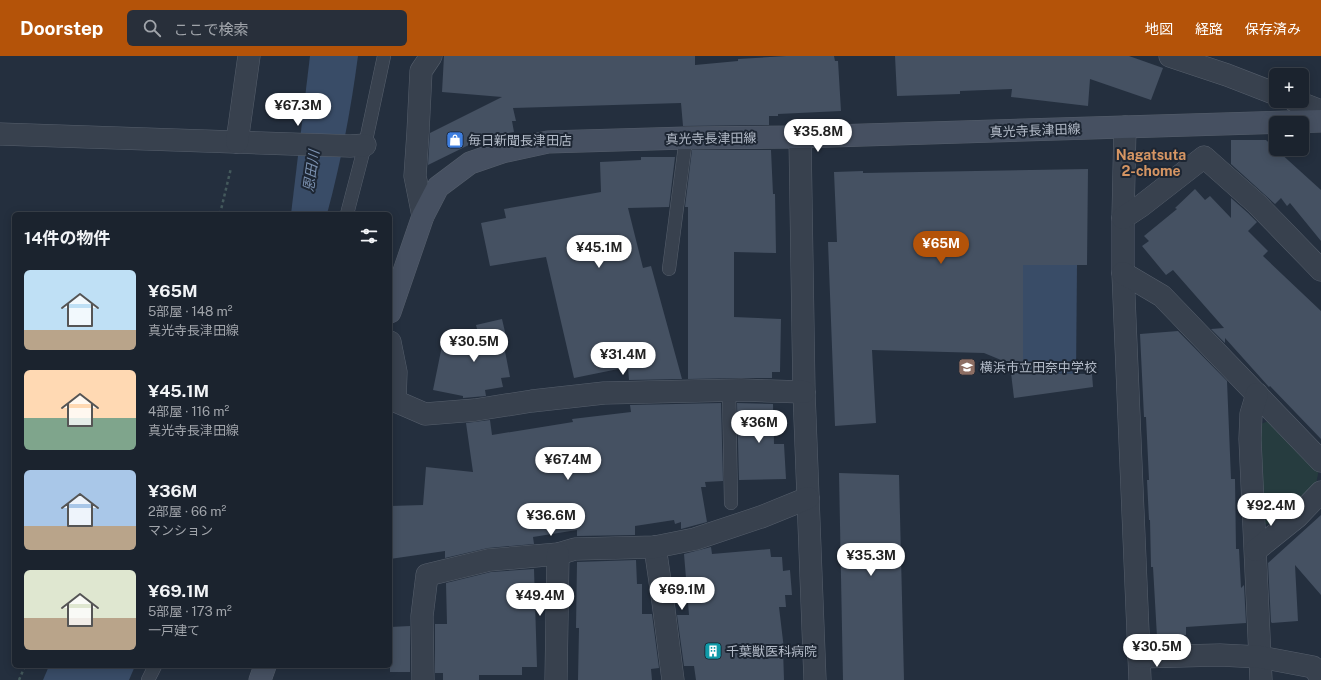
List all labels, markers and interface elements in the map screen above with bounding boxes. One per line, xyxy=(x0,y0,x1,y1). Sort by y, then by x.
search box xyxy=(127,10,407,46)
text: Doorstep xyxy=(20,17,103,39)
icon: search xyxy=(141,17,163,39)
text: ここで検索 xyxy=(173,21,248,38)
text: 地図 xyxy=(1145,21,1173,37)
text: 経路 xyxy=(1195,21,1223,37)
text: 保存済み xyxy=(1245,21,1301,37)
map controls xyxy=(1269,68,1309,156)
button: + xyxy=(1269,68,1309,108)
pin: ¥67.3M xyxy=(265,93,331,127)
text: ¥67.3M xyxy=(274,98,322,113)
button: − xyxy=(1269,116,1309,156)
pin: ¥35.8M xyxy=(785,119,851,153)
street label: 真光寺長津田線 xyxy=(989,121,1081,140)
text: ¥35.8M xyxy=(793,124,843,139)
shop icon: 毎日新聞長津田店 xyxy=(445,130,465,150)
street label: 真光寺長津田線 xyxy=(665,130,757,147)
place label: 毎日新聞長津田店 xyxy=(468,133,572,148)
water label: 恩田川 xyxy=(300,147,322,193)
district label: Nagatsuta 2-chome xyxy=(1116,147,1186,179)
icon: filters xyxy=(358,225,380,247)
text: 14件の物件 xyxy=(24,228,110,248)
pin: ¥65M xyxy=(917,231,965,265)
pin: ¥45.1M xyxy=(566,235,632,269)
text: ¥65M xyxy=(922,236,960,251)
text: ¥45.1M xyxy=(576,240,622,255)
text: ¥65M xyxy=(148,281,198,301)
icon: home xyxy=(56,286,104,334)
text: 5部屋 · 148 m² xyxy=(148,304,233,319)
text: 真光寺長津田線 xyxy=(148,323,239,338)
pin: ¥30.5M xyxy=(441,329,507,363)
text: ¥30.5M xyxy=(449,334,499,349)
pin: ¥31.4M xyxy=(590,342,656,376)
text: ¥31.4M xyxy=(600,347,646,362)
school or university icon: 横浜市立田奈中学校 xyxy=(957,357,977,377)
place label: 横浜市立田奈中学校 xyxy=(980,360,1097,375)
text: ¥45.1M xyxy=(148,381,209,401)
icon: home xyxy=(56,386,104,434)
text: 4部屋 · 116 m² xyxy=(148,404,229,419)
pin: ¥36M xyxy=(735,410,783,444)
text: ¥36M xyxy=(740,415,778,430)
text: 真光寺長津田線 xyxy=(148,423,239,438)
pin: ¥67.4M xyxy=(535,447,601,481)
text: ¥67.4M xyxy=(544,452,592,467)
text: ¥36M xyxy=(148,481,197,501)
icon: home xyxy=(56,486,104,534)
pin: ¥92.4M xyxy=(1238,493,1304,527)
text: ¥92.4M xyxy=(1246,498,1296,513)
pin: ¥36.6M xyxy=(518,503,584,537)
text: 2部屋 · 66 m² xyxy=(148,504,226,519)
text: ¥36.6M xyxy=(526,508,576,523)
text: マンション xyxy=(148,523,213,538)
pin: ¥35.3M xyxy=(838,543,904,577)
text: ¥35.3M xyxy=(846,548,896,563)
pin: ¥69.1M xyxy=(649,577,715,611)
text: ¥69.1M xyxy=(148,581,209,601)
text: ¥69.1M xyxy=(659,582,705,597)
pin: ¥49.4M xyxy=(507,583,573,617)
icon: home xyxy=(56,586,104,634)
text: ¥49.4M xyxy=(515,588,565,603)
text: 5部屋 · 173 m² xyxy=(148,604,232,619)
text: 一戸建て xyxy=(148,623,200,638)
pin: ¥30.5M xyxy=(1124,634,1190,668)
text: ¥30.5M xyxy=(1132,639,1182,654)
building icon: 千葉獣医科病院 xyxy=(703,641,723,661)
place label: 千葉獣医科病院 xyxy=(726,644,817,659)

